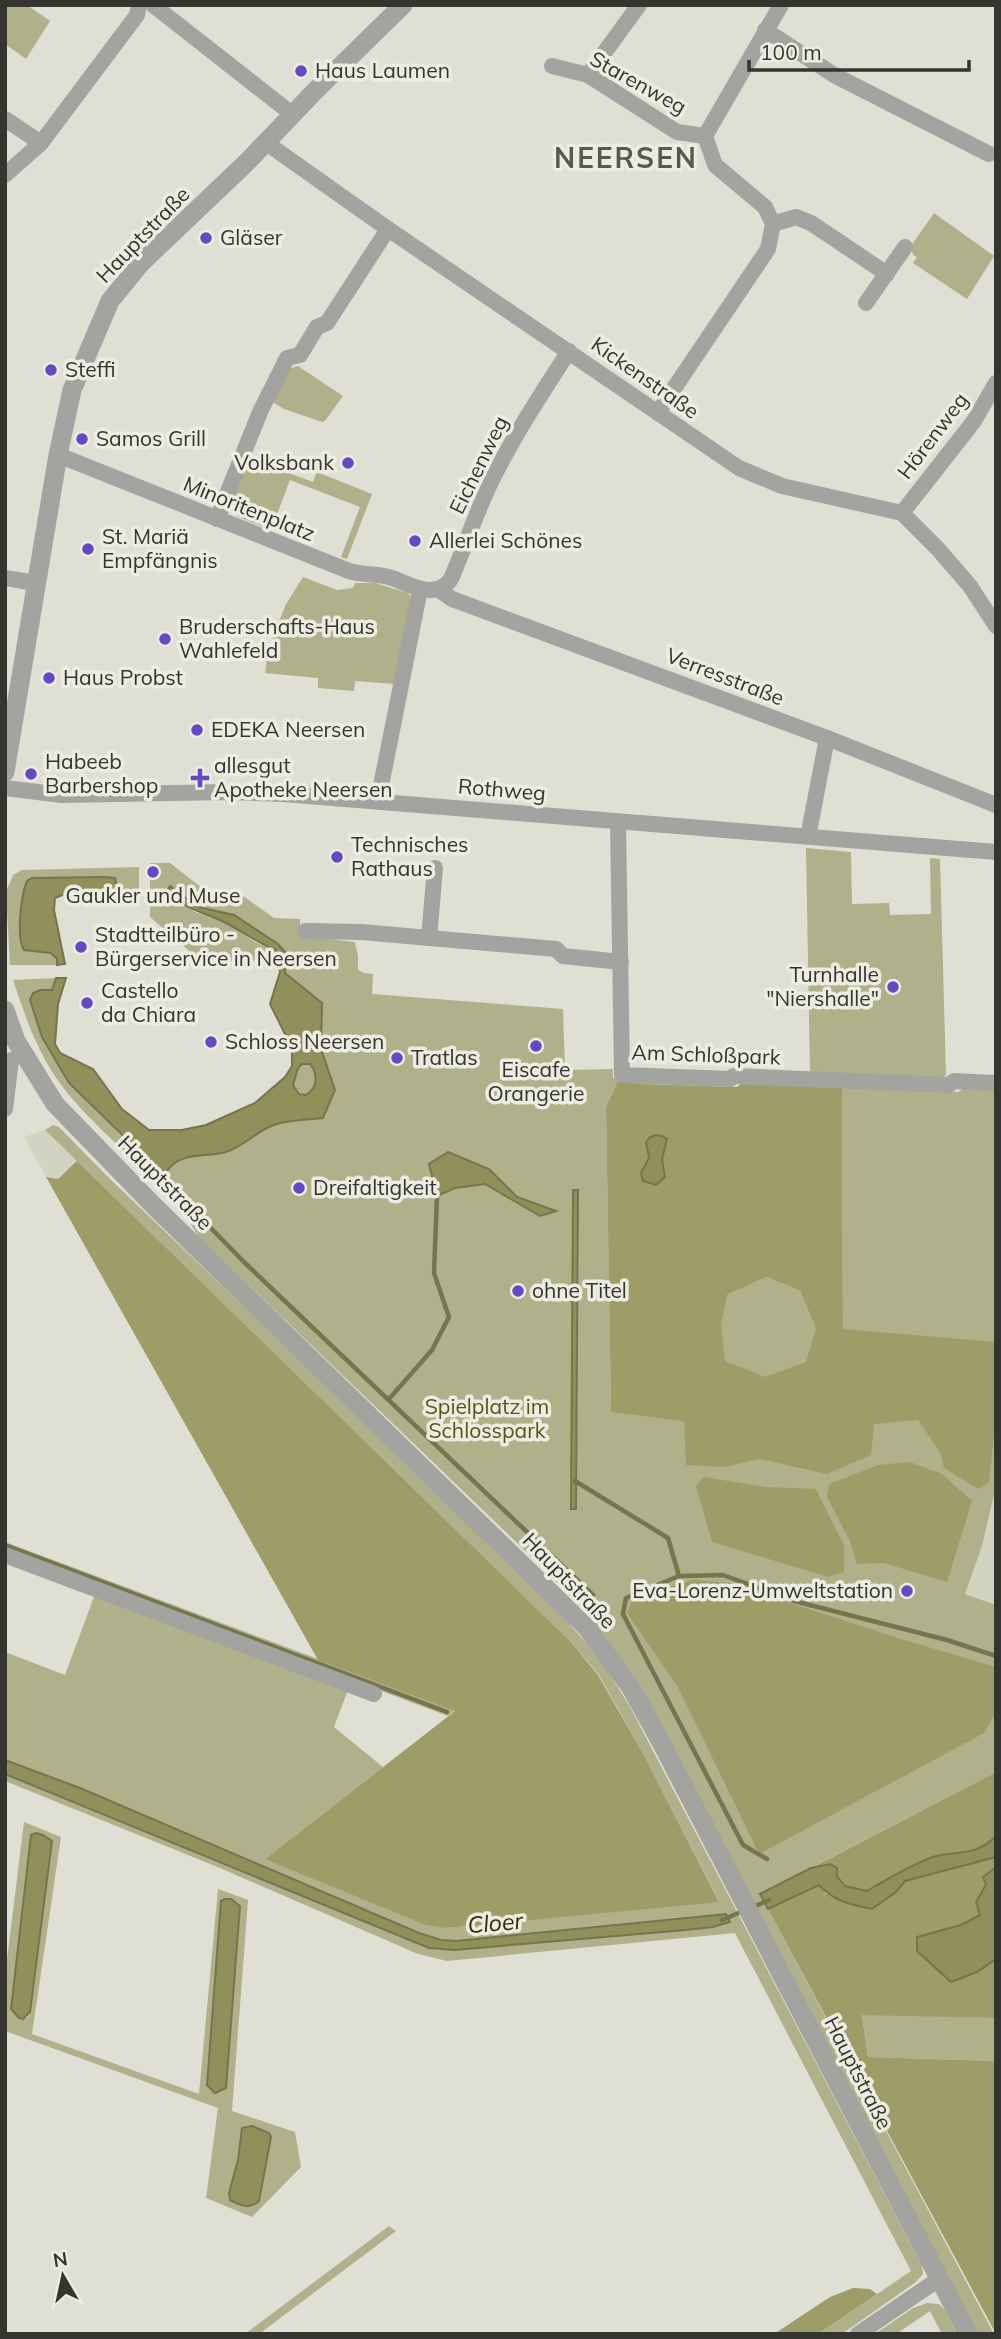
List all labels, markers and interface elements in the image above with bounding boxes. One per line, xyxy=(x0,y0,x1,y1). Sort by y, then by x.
scale bar xyxy=(749,28,970,72)
text: 100 m xyxy=(760,39,822,65)
street label: Starenweg xyxy=(586,45,691,119)
place label: Haus Laumen xyxy=(315,57,450,83)
marker: Haus Laumen xyxy=(293,63,309,79)
district label: NEERSEN xyxy=(554,140,698,175)
street label: Hauptstraße xyxy=(90,181,194,288)
place label: Gläser xyxy=(220,224,283,250)
marker: Gläser xyxy=(198,230,214,246)
street label: Kickenstraße xyxy=(587,331,704,424)
place label: Steffi xyxy=(65,356,116,382)
marker: Steffi xyxy=(43,362,59,378)
street label: Hörenweg xyxy=(891,387,973,484)
street label: Eichenweg xyxy=(443,411,513,518)
place label: Samos Grill xyxy=(96,425,206,451)
marker: Samos Grill xyxy=(74,431,90,447)
place label: Volksbank xyxy=(234,449,334,475)
marker: Volksbank xyxy=(340,455,356,471)
street label: Minoritenplatz xyxy=(180,470,319,546)
place label: St. Mariä Empfängnis xyxy=(102,523,218,573)
place label: Allerlei Schönes xyxy=(429,527,582,553)
marker: Allerlei Schönes xyxy=(407,533,423,549)
marker: St. Mariä Empfängnis xyxy=(80,541,96,557)
place label: Bruderschafts-Haus Wahlefeld xyxy=(179,613,375,663)
marker: Bruderschafts-Haus Wahlefeld xyxy=(157,631,173,647)
street label: Verresstraße xyxy=(663,642,788,710)
place label: Haus Probst xyxy=(63,664,183,690)
marker: Haus Probst xyxy=(41,670,57,686)
place label: EDEKA Neersen xyxy=(211,716,365,742)
marker: EDEKA Neersen xyxy=(189,722,205,738)
place label: Habeeb Barbershop xyxy=(45,748,158,798)
place label: allesgut Apotheke Neersen xyxy=(214,752,393,802)
marker: Habeeb Barbershop xyxy=(23,766,39,782)
marker: allesgut Apotheke Neersen xyxy=(192,770,208,786)
street label: Rothweg xyxy=(457,772,547,806)
place label: Technisches Rathaus xyxy=(351,831,468,881)
marker: Technisches Rathaus xyxy=(329,849,345,865)
marker: Gaukler und Muse xyxy=(145,864,161,880)
place label: Gaukler und Muse xyxy=(66,882,240,908)
place label: Stadtteilbüro - Bürgerservice in Neersen xyxy=(95,921,337,971)
marker: Stadtteilbüro - Bürgerservice in Neersen xyxy=(73,939,89,955)
place label: Turnhalle "Niershalle" xyxy=(766,961,879,1011)
place label: Castello da Chiara xyxy=(101,977,196,1027)
marker: Turnhalle "Niershalle" xyxy=(885,979,901,995)
marker: Castello da Chiara xyxy=(79,995,95,1011)
place label: Schloss Neersen xyxy=(225,1028,384,1054)
marker: Schloss Neersen xyxy=(203,1034,219,1050)
marker: Eiscafe Orangerie xyxy=(528,1038,544,1054)
street label: Am Schloßpark xyxy=(631,1038,781,1070)
place label: Tratlas xyxy=(411,1044,478,1070)
marker: Tratlas xyxy=(389,1050,405,1066)
place label: Eiscafe Orangerie xyxy=(488,1056,584,1106)
street label: Hauptstraße xyxy=(113,1130,218,1235)
place label: Dreifaltigkeit xyxy=(313,1174,437,1200)
marker: Dreifaltigkeit xyxy=(291,1180,307,1196)
place label: ohne Titel xyxy=(532,1277,627,1303)
marker: ohne Titel xyxy=(510,1283,526,1299)
park label: Spielplatz im Schlosspark xyxy=(425,1393,549,1443)
street label: Hauptstraße xyxy=(518,1527,622,1634)
place label: Eva-Lorenz-Umweltstation xyxy=(632,1577,893,1603)
marker: Eva-Lorenz-Umweltstation xyxy=(899,1583,915,1599)
water label: Cloer xyxy=(466,1906,525,1939)
street label: Hauptstraße xyxy=(819,2012,898,2133)
north arrow xyxy=(28,2241,98,2311)
text: N xyxy=(51,2246,69,2272)

